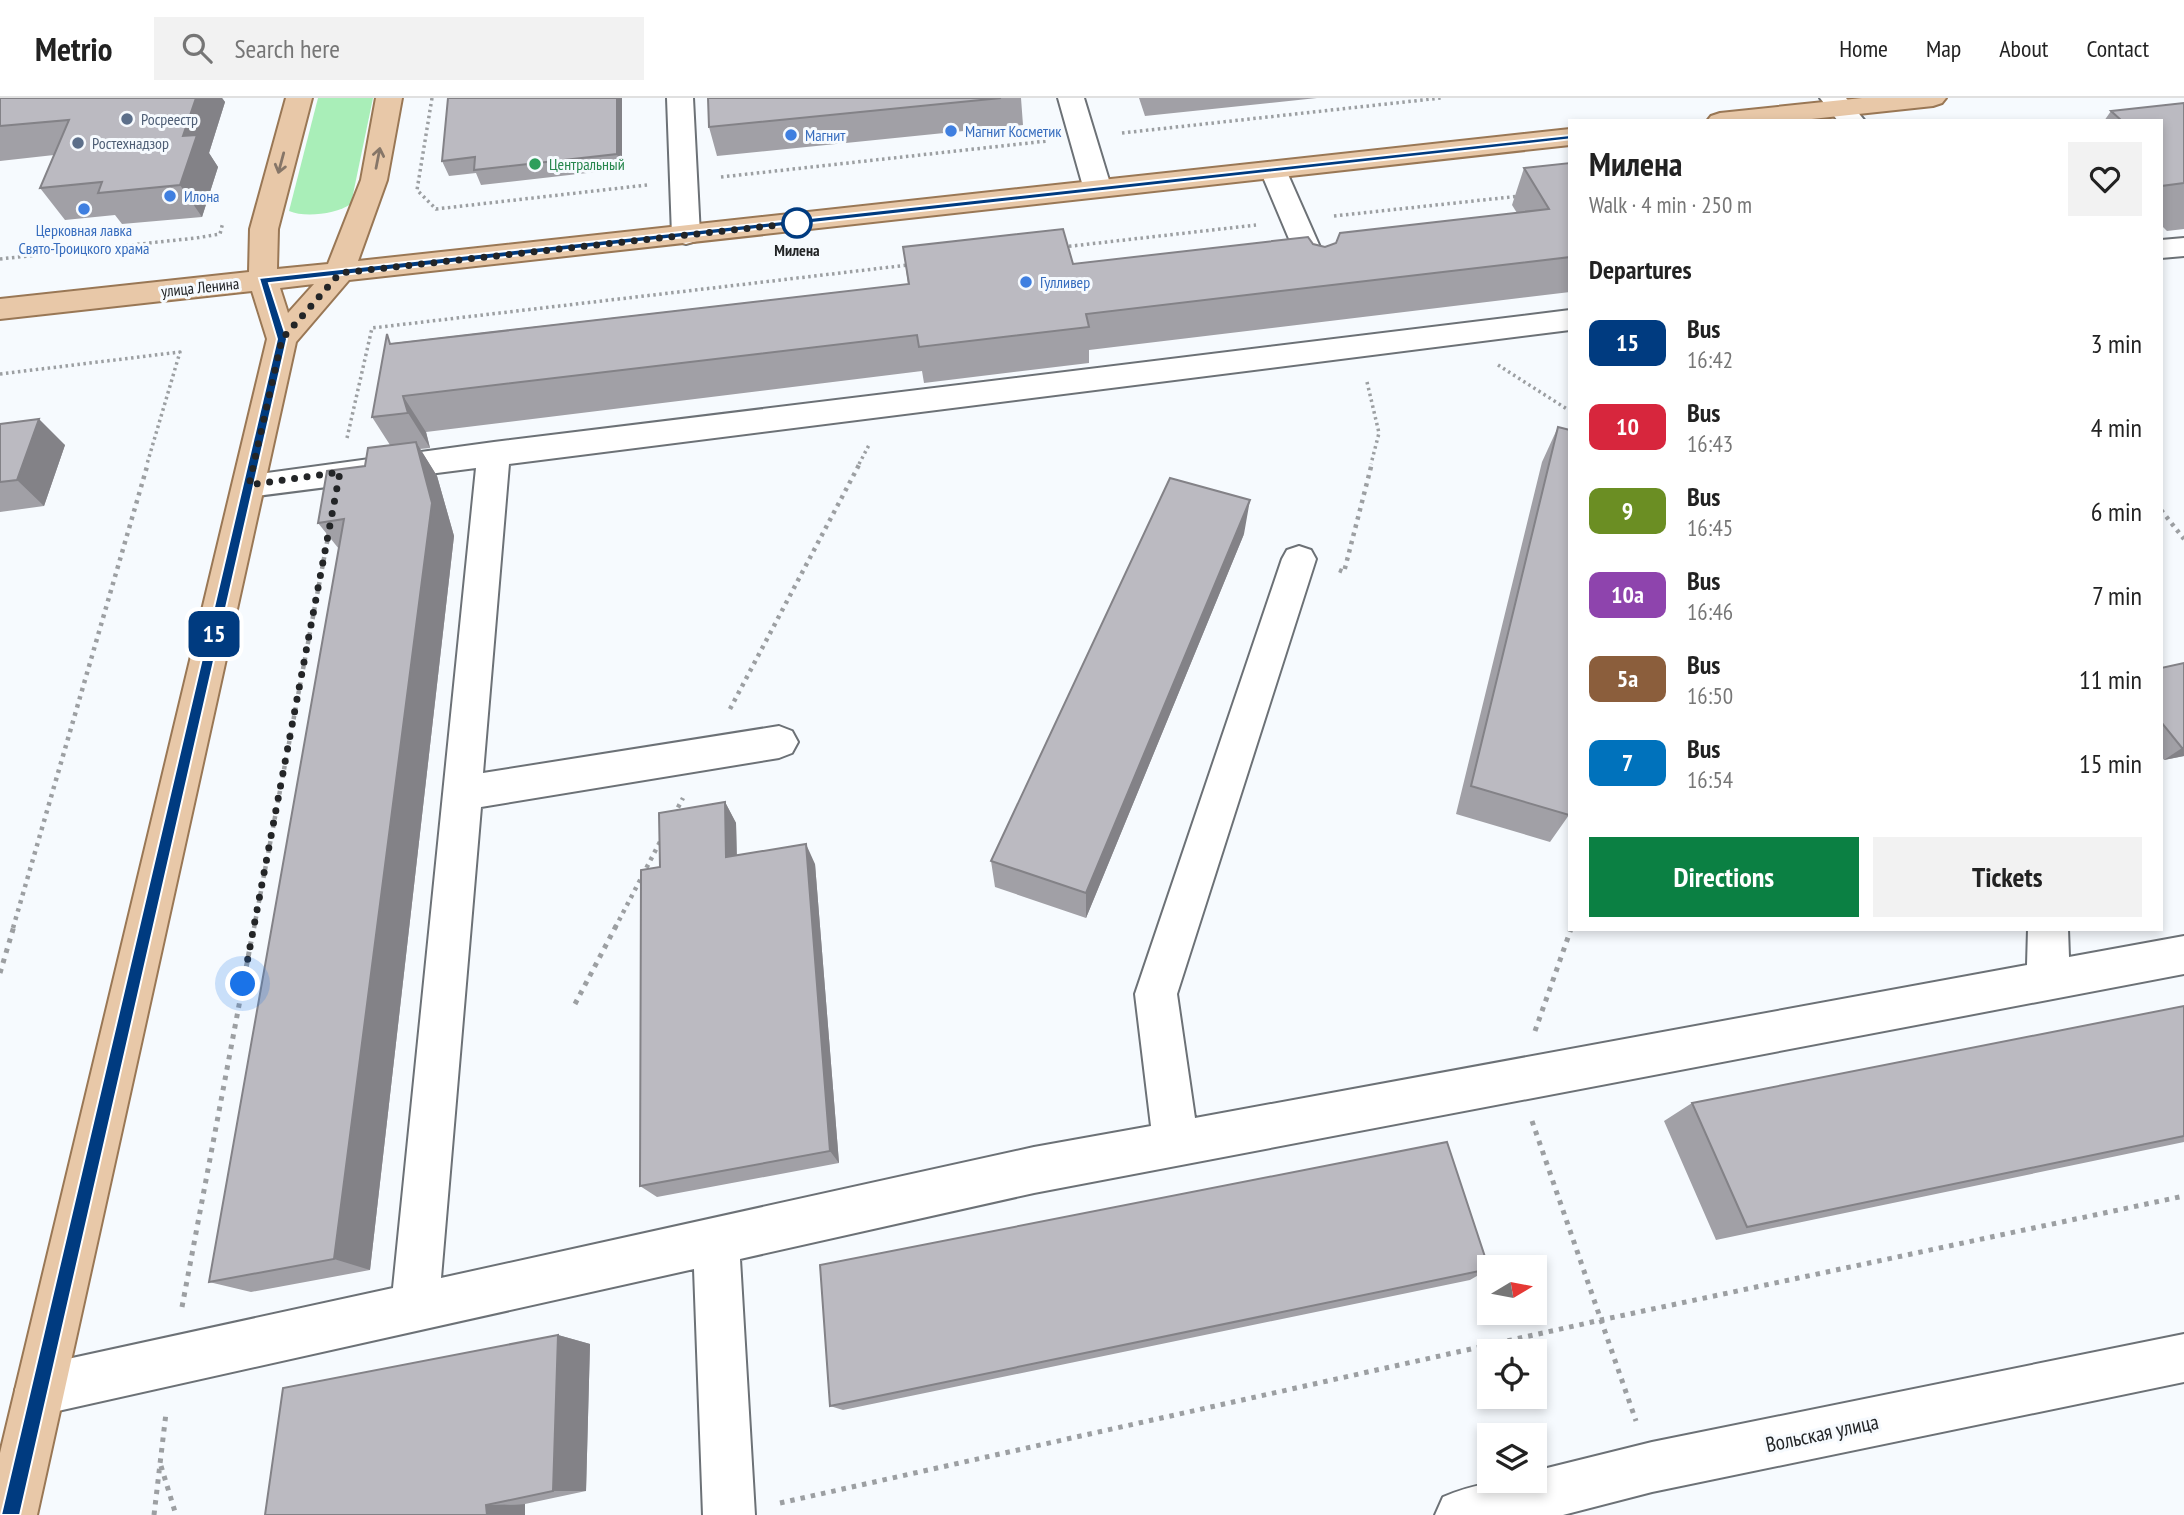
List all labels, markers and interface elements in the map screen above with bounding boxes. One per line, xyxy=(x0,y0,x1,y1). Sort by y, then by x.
search box xyxy=(154,17,644,80)
text: Metrio xyxy=(35,27,112,70)
icon: search xyxy=(178,29,216,67)
text: Search here xyxy=(234,32,340,65)
text: Home xyxy=(1839,33,1888,64)
text: Map xyxy=(1926,33,1961,64)
text: About xyxy=(1999,33,2048,64)
text: Contact xyxy=(2086,33,2149,64)
place label: Росреестр xyxy=(141,109,198,129)
marker: Росреестр xyxy=(119,111,135,127)
place label: Магнит Косметик xyxy=(965,121,1062,141)
marker: Магнит Косметик xyxy=(943,123,959,139)
place label: Магнит xyxy=(805,125,846,145)
marker: Магнит xyxy=(783,127,799,143)
place label: Ростехнадзор xyxy=(92,133,169,153)
marker: Ростехнадзор xyxy=(70,135,86,151)
text: Милена xyxy=(1589,142,1682,185)
button: heart xyxy=(2068,142,2142,216)
one-way arrow xyxy=(372,147,385,170)
one-way arrow xyxy=(274,151,287,174)
place label: Центральный xyxy=(549,154,625,174)
marker: Центральный xyxy=(527,156,543,172)
place label: Илона xyxy=(184,186,219,206)
marker: Илона xyxy=(162,188,178,204)
text: Walk · 4 min · 250 m xyxy=(1589,190,1752,219)
marker: Церковная лавка Свято-Троицкого храма xyxy=(76,201,92,217)
marker: Милена xyxy=(782,208,812,238)
place label: Церковная лавка Свято-Троицкого храма xyxy=(18,220,150,258)
place label: Милена xyxy=(774,240,820,260)
text: Departures xyxy=(1589,253,1692,286)
place label: Гулливер xyxy=(1040,272,1090,292)
street label: улица Ленина xyxy=(160,273,240,301)
marker: Гулливер xyxy=(1018,274,1034,290)
text: Bus xyxy=(1687,312,1720,345)
text: 15 xyxy=(1616,327,1639,358)
text: 3 min xyxy=(2091,327,2142,360)
text: 16:42 xyxy=(1687,345,1733,374)
text: Bus xyxy=(1687,396,1720,429)
text: 10 xyxy=(1616,411,1639,442)
text: 4 min xyxy=(2091,411,2142,444)
text: 16:43 xyxy=(1687,429,1733,458)
text: Bus xyxy=(1687,480,1720,513)
text: 9 xyxy=(1622,495,1633,526)
text: 6 min xyxy=(2091,495,2142,528)
text: 16:45 xyxy=(1687,513,1733,542)
text: Bus xyxy=(1687,564,1720,597)
text: 10а xyxy=(1611,579,1644,610)
text: 7 min xyxy=(2092,579,2142,612)
text: 16:46 xyxy=(1687,597,1733,626)
line badge: 15 xyxy=(182,611,246,657)
text: 15 xyxy=(203,618,225,649)
text: Bus xyxy=(1687,648,1720,681)
text: 5а xyxy=(1617,663,1638,694)
text: 11 min xyxy=(2079,663,2142,696)
text: 16:50 xyxy=(1687,681,1733,710)
text: Bus xyxy=(1687,732,1720,765)
text: 7 xyxy=(1622,747,1633,778)
text: 15 min xyxy=(2079,747,2142,780)
text: 16:54 xyxy=(1687,765,1733,794)
button: Directions xyxy=(1589,837,1859,917)
button: Tickets xyxy=(1873,837,2142,917)
your location xyxy=(225,966,260,1001)
north arrow xyxy=(1477,1255,1547,1325)
map controls xyxy=(1477,1255,1547,1493)
button: locate xyxy=(1477,1339,1547,1409)
street label: Вольская улица xyxy=(1763,1408,1881,1458)
button: layers xyxy=(1477,1423,1547,1493)

